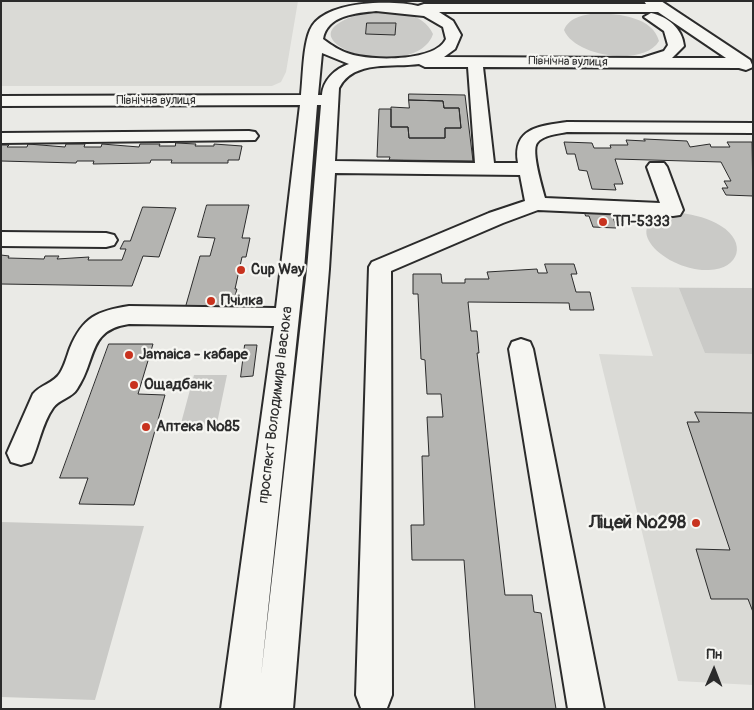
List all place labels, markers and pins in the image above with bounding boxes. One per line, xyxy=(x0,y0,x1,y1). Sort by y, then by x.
place label: ТП-5333 xyxy=(613,213,670,231)
marker: ТП-5333 xyxy=(597,216,609,228)
place label: Cup Way xyxy=(251,261,304,279)
marker: Cup Way xyxy=(235,264,247,276)
place label: Пчілка xyxy=(221,292,263,310)
marker: Пчілка xyxy=(205,295,217,307)
place label: Jamaica - кабаре xyxy=(139,346,248,364)
marker: Jamaica - кабаре xyxy=(123,349,135,361)
place label: Ощадбанк xyxy=(144,376,212,394)
marker: Ощадбанк xyxy=(128,379,140,391)
place label: Аптека №85 xyxy=(156,418,240,436)
marker: Аптека №85 xyxy=(140,421,152,433)
place label: Ліцей №298 xyxy=(589,512,686,534)
marker: Ліцей №298 xyxy=(690,517,702,529)

